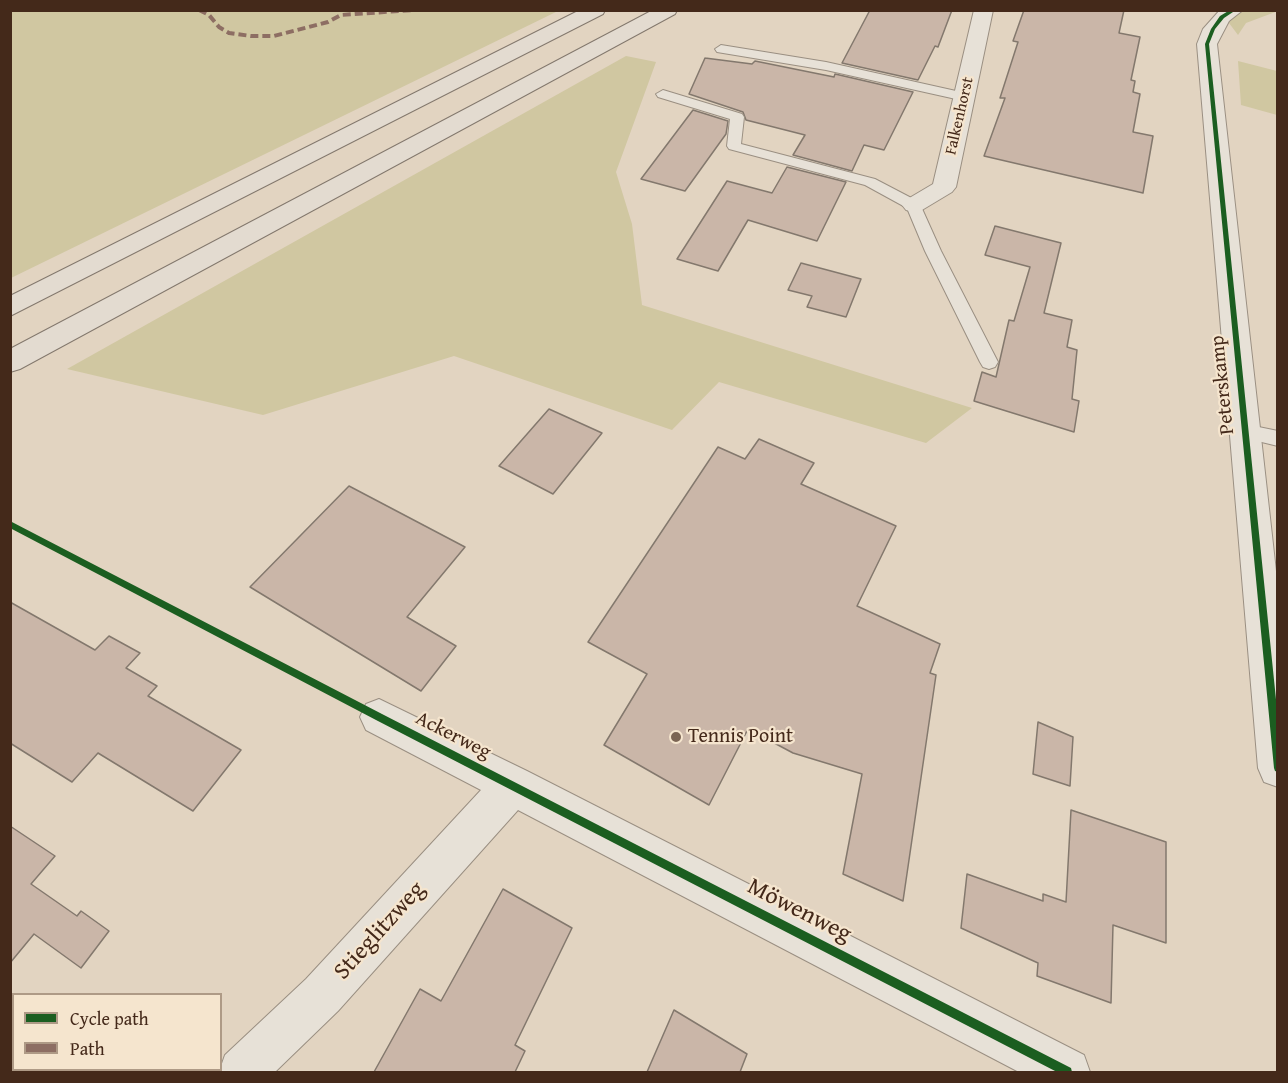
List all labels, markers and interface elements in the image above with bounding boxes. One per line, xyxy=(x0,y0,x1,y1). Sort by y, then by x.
street label: Falkenhorst xyxy=(942,75,978,157)
street label: Peterskamp xyxy=(1206,334,1240,436)
street label: Ackerweg xyxy=(411,707,495,765)
place label: Tennis Point xyxy=(688,725,793,749)
marker: Tennis Point xyxy=(669,730,683,744)
street label: Möwenweg xyxy=(742,873,856,949)
street label: Stieglitzweg xyxy=(328,876,432,986)
legend xyxy=(12,993,222,1071)
text: Cycle path xyxy=(70,1005,149,1032)
text: Path xyxy=(70,1035,105,1062)

